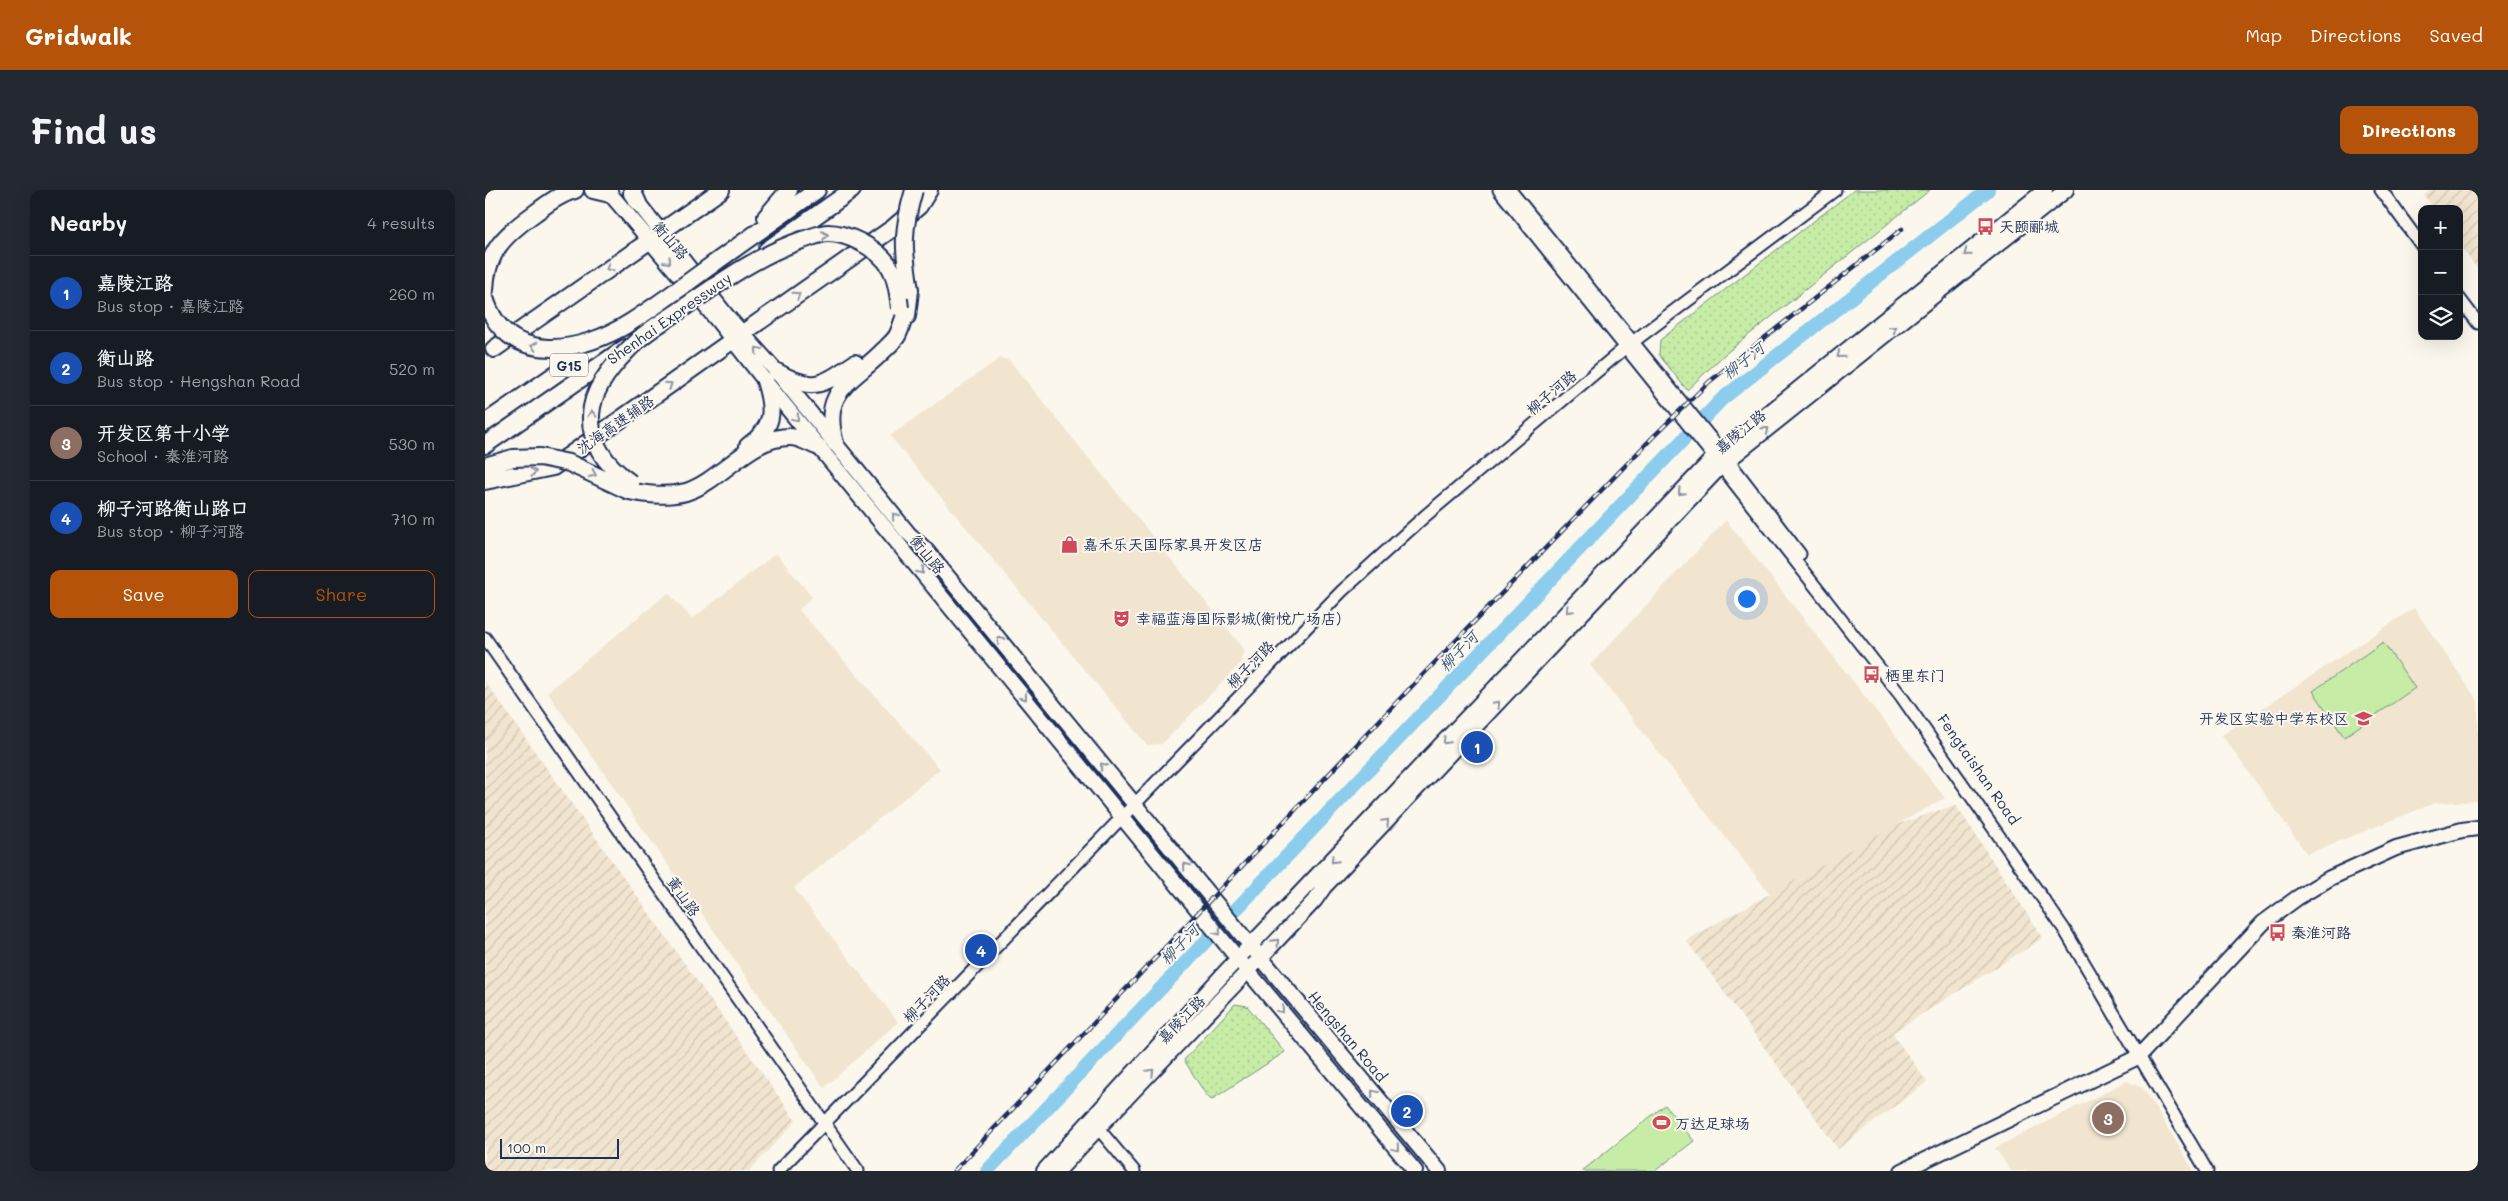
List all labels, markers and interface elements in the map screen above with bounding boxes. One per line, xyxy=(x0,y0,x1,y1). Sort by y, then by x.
text: Gridwalk xyxy=(25,20,132,51)
text: Map xyxy=(2245,23,2282,47)
text: Directions xyxy=(2310,23,2402,47)
text: Saved xyxy=(2430,23,2483,47)
button: Directions xyxy=(2340,106,2478,154)
text: Find us xyxy=(30,107,157,153)
map controls xyxy=(2418,205,2463,340)
button: + xyxy=(2418,205,2463,250)
text: Nearby xyxy=(50,209,127,236)
text: 4 results xyxy=(367,212,435,233)
street label: 衡山路 xyxy=(649,216,693,264)
bus stop icon: 天颐郦城 xyxy=(1975,216,1995,236)
place label: 天颐郦城 xyxy=(1999,216,2059,236)
one-way arrow xyxy=(821,230,829,241)
one-way arrow xyxy=(1963,248,1972,257)
button: − xyxy=(2418,250,2463,295)
one-way arrow xyxy=(662,256,671,265)
one-way arrow xyxy=(605,262,615,271)
street label: Shenhai Expressway xyxy=(603,267,735,368)
text: 嘉陵江路 xyxy=(97,270,173,295)
text: 1 xyxy=(62,283,70,304)
text: 260 m xyxy=(389,283,435,304)
one-way arrow xyxy=(791,292,801,301)
text: Bus stop · 嘉陵江路 xyxy=(97,295,244,316)
button: layers xyxy=(2418,295,2463,340)
one-way arrow xyxy=(1887,326,1896,334)
water label: 柳子河 xyxy=(1718,335,1771,383)
one-way arrow xyxy=(529,341,538,352)
text: 衡山路 xyxy=(97,345,154,370)
one-way arrow xyxy=(755,347,764,356)
one-way arrow xyxy=(1837,350,1846,358)
road number: G15 xyxy=(550,354,588,376)
text: 2 xyxy=(62,358,70,379)
text: 520 m xyxy=(389,358,435,379)
street label: 柳子河路 xyxy=(1522,365,1580,419)
text: Bus stop · Hengshan Road xyxy=(97,370,300,391)
one-way arrow xyxy=(663,382,673,391)
street label: 沈海高速辅路 xyxy=(572,390,658,458)
street label: 嘉陵江路 xyxy=(1710,404,1770,458)
one-way arrow xyxy=(587,410,597,418)
one-way arrow xyxy=(790,413,799,422)
text: 开发区第十小学 xyxy=(97,420,230,445)
one-way arrow xyxy=(1760,428,1769,436)
text: 3 xyxy=(61,433,71,454)
text: 530 m xyxy=(389,433,435,454)
text: School · 秦淮河路 xyxy=(97,445,229,466)
one-way arrow xyxy=(528,467,537,477)
one-way arrow xyxy=(588,468,597,479)
one-way arrow xyxy=(1678,487,1687,496)
text: 柳子河路衡山路口 xyxy=(97,495,249,520)
text: 4 xyxy=(61,508,71,529)
text: 710 m xyxy=(391,508,435,529)
one-way arrow xyxy=(892,513,900,522)
text: Bus stop · 柳子河路 xyxy=(97,520,244,541)
street label: 衡山路 xyxy=(906,530,950,578)
shop icon: 嘉禾乐天国际家具开发区店 xyxy=(1059,534,1079,554)
place label: 嘉禾乐天国际家具开发区店 xyxy=(1083,534,1263,554)
one-way arrow xyxy=(915,565,923,574)
button: Save xyxy=(50,570,238,618)
button: Share xyxy=(248,570,435,618)
your location xyxy=(1734,586,1760,612)
one-way arrow xyxy=(1566,605,1575,614)
theatre icon: 幸福蓝海国际影城(衡悦广场店) xyxy=(1112,608,1132,628)
place label: 幸福蓝海国际影城(衡悦广场店) xyxy=(1136,608,1341,628)
water label: 柳子河 xyxy=(1434,624,1484,676)
street label: 柳子河路 xyxy=(1222,636,1278,692)
one-way arrow xyxy=(997,637,1005,646)
bus stop icon: 栖里东门 xyxy=(1861,665,1881,685)
place label: 栖里东门 xyxy=(1885,665,1945,685)
one-way arrow xyxy=(1018,691,1026,700)
one-way arrow xyxy=(1491,701,1500,710)
place label: 开发区实验中学东校区 xyxy=(2199,708,2349,728)
school or university icon: 开发区实验中学东校区 xyxy=(2353,708,2373,728)
street label: Fengtaishan Road xyxy=(1933,710,2025,828)
pin: 1 xyxy=(1461,728,1493,766)
one-way arrow xyxy=(1443,736,1452,745)
one-way arrow xyxy=(1099,762,1108,771)
one-way arrow xyxy=(1380,819,1389,828)
one-way arrow xyxy=(1331,854,1340,863)
one-way arrow xyxy=(1184,863,1192,872)
street label: 黄山路 xyxy=(663,872,705,920)
water label: 柳子河 xyxy=(1155,917,1205,969)
bus stop icon: 秦淮河路 xyxy=(2267,922,2287,942)
place label: 秦淮河路 xyxy=(2291,922,2351,942)
one-way arrow xyxy=(1212,927,1221,936)
pin: 4 xyxy=(965,931,997,969)
one-way arrow xyxy=(1270,938,1279,947)
street label: 柳子河路 xyxy=(898,969,954,1027)
street label: Hengshan Road xyxy=(1304,986,1392,1086)
street label: 嘉陵江路 xyxy=(1153,990,1209,1048)
one-way arrow xyxy=(1276,1004,1285,1013)
one-way arrow xyxy=(1146,1069,1155,1078)
one-way arrow xyxy=(1372,1090,1380,1099)
pin: 2 xyxy=(1391,1092,1423,1130)
pin: 3 xyxy=(2092,1099,2124,1137)
sports icon: 万达足球场 xyxy=(1651,1113,1671,1133)
place label: 万达足球场 xyxy=(1675,1113,1750,1133)
scale bar xyxy=(500,1136,619,1159)
text: 100 m xyxy=(507,1138,546,1157)
one-way arrow xyxy=(1391,1142,1399,1151)

